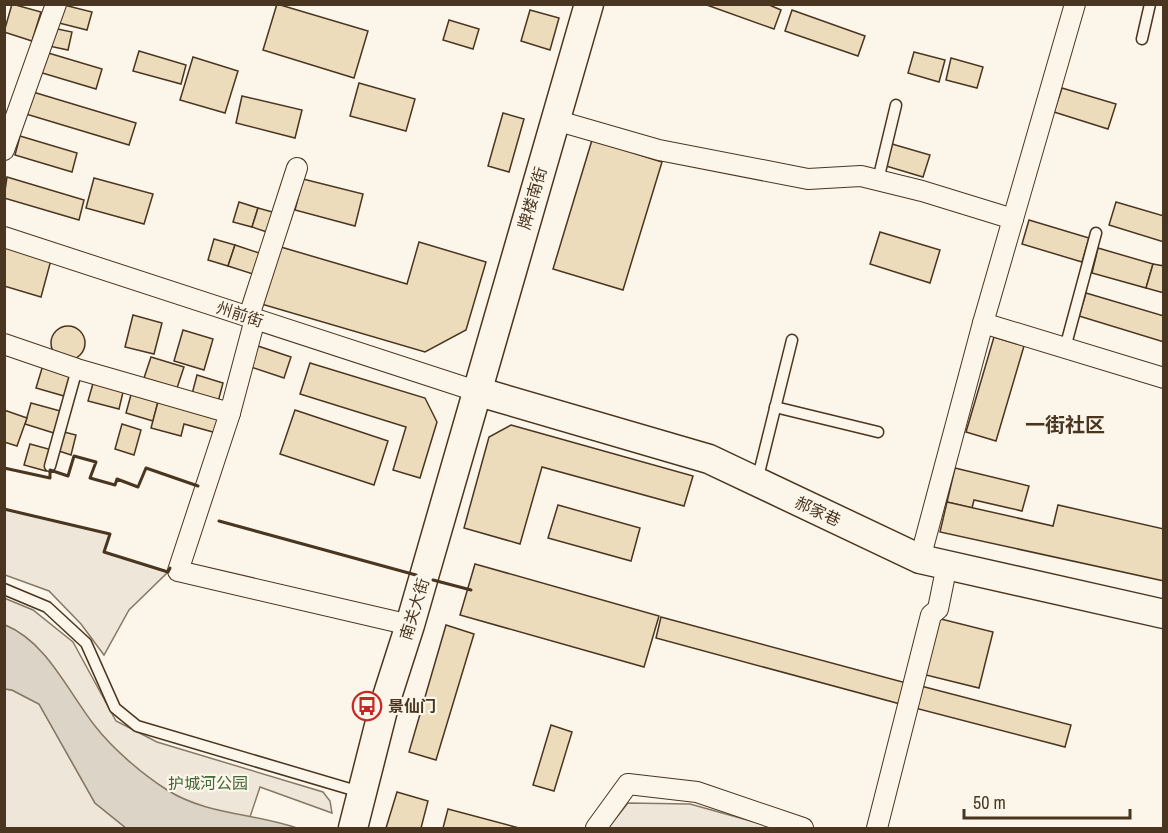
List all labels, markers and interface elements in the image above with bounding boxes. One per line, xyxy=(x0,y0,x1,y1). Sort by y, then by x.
street label: 牌楼南街 xyxy=(513,164,551,232)
street label: 州前街 xyxy=(214,296,266,332)
district label: 一街社区 xyxy=(1025,411,1105,438)
street label: 郝家巷 xyxy=(792,491,844,531)
street label: 南关大街 xyxy=(394,575,434,643)
bus stop icon: 景仙门 xyxy=(351,690,383,722)
place label: 景仙门 xyxy=(388,695,436,717)
park label: 护城河公园 xyxy=(168,772,248,794)
scale bar xyxy=(964,782,1130,820)
text: 50 m xyxy=(973,790,1006,815)

